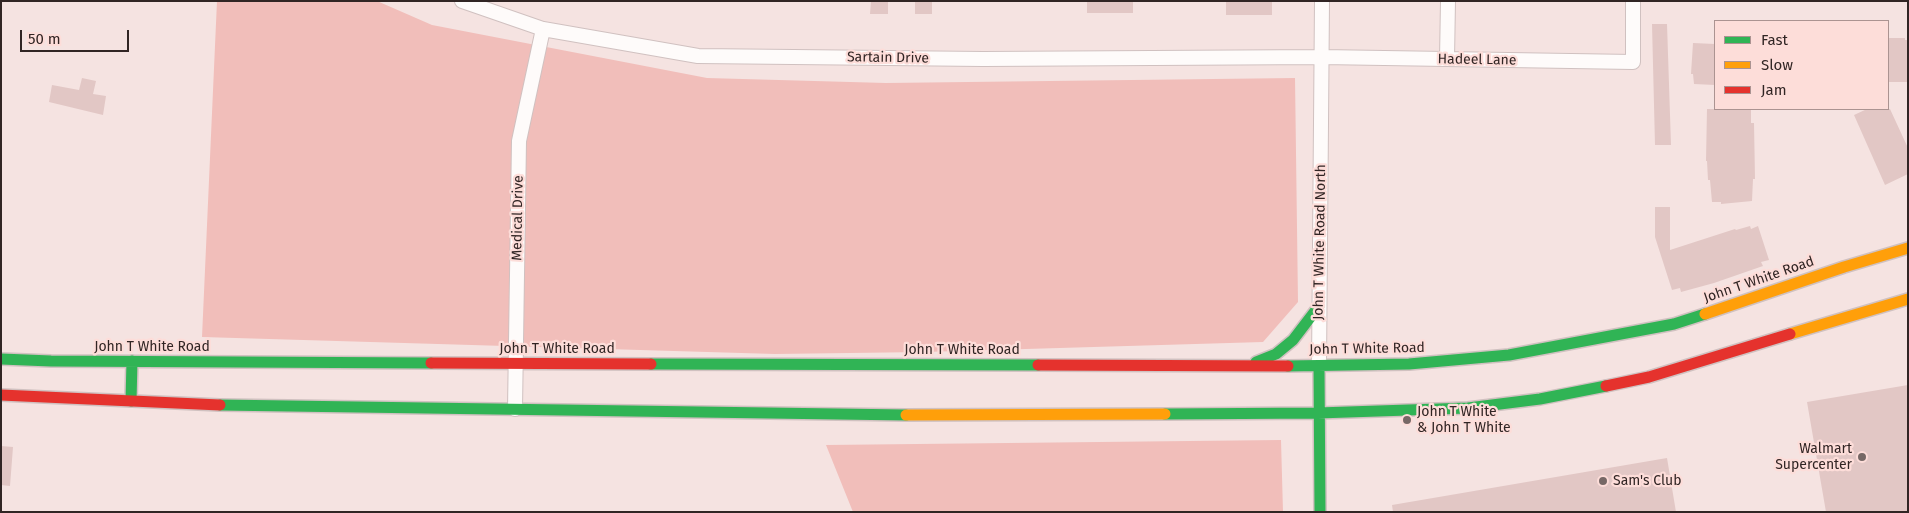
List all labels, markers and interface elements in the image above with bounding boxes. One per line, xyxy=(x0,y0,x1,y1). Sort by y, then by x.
scale bar xyxy=(22,20,131,52)
legend xyxy=(1714,20,1889,110)
text: 50 m xyxy=(28,30,61,48)
text: Fast xyxy=(1761,31,1788,49)
street label: Sartain Drive xyxy=(847,49,929,67)
street label: Hadeel Lane xyxy=(1437,51,1517,69)
text: Slow xyxy=(1761,56,1793,74)
text: Jam xyxy=(1761,81,1787,99)
street label: John T White Road North xyxy=(1310,164,1330,320)
street label: Medical Drive xyxy=(509,175,527,261)
street label: John T White Road xyxy=(1702,253,1816,307)
street label: John T White Road xyxy=(94,339,210,355)
street label: John T White Road xyxy=(1309,340,1425,358)
street label: John T White Road xyxy=(499,341,615,357)
street label: John T White Road xyxy=(904,342,1020,358)
place label: John T White & John T White xyxy=(1417,404,1511,437)
marker: John T White & John T White xyxy=(1401,414,1413,426)
place label: Walmart Supercenter xyxy=(1775,441,1852,474)
marker: Walmart Supercenter xyxy=(1856,451,1868,463)
place label: Sam's Club xyxy=(1613,473,1682,489)
marker: Sam's Club xyxy=(1597,475,1609,487)

